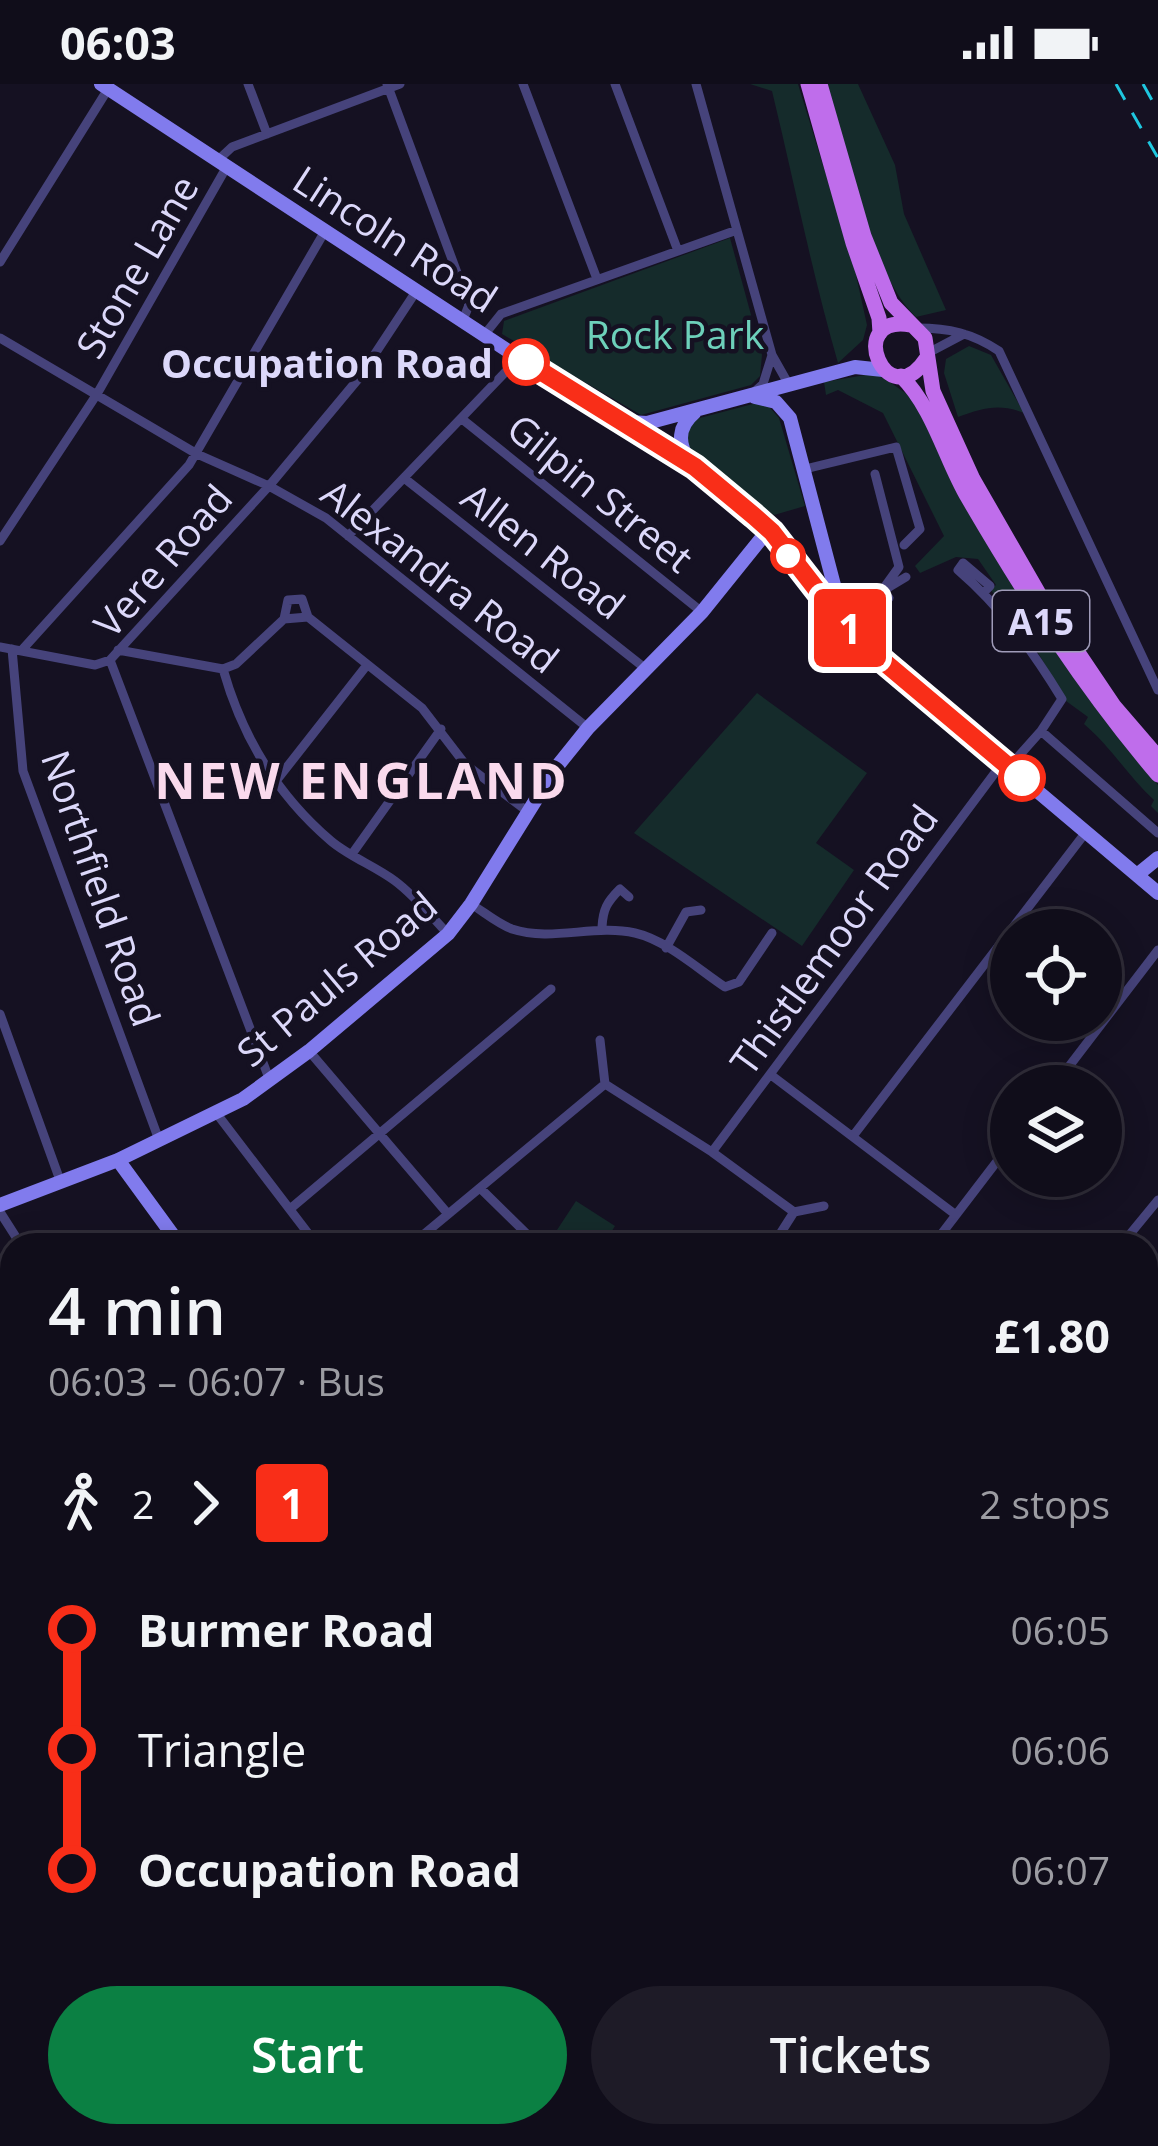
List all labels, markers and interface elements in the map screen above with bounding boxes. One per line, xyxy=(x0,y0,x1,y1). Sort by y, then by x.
text: 06:03 xyxy=(60,12,176,73)
street label: Lincoln Road xyxy=(284,152,508,324)
street label: Stone Lane xyxy=(62,165,210,367)
park label: Rock Park xyxy=(586,307,765,360)
place label: Occupation Road xyxy=(161,336,493,389)
marker: Occupation Road xyxy=(504,340,548,384)
street label: Gilpin Street xyxy=(497,401,705,583)
street label: Alexandra Road xyxy=(312,466,570,684)
street label: Allen Road xyxy=(451,470,637,630)
street label: Vere Road xyxy=(81,472,243,648)
unlabelled marker xyxy=(772,540,804,572)
line badge: 1 xyxy=(811,589,889,667)
road number: A15 xyxy=(993,591,1089,651)
text: 1 xyxy=(838,599,862,656)
street label: Northfield Road xyxy=(30,743,174,1033)
district label: NEW ENGLAND xyxy=(154,744,570,814)
unlabelled marker xyxy=(1000,756,1044,800)
street label: Thistlemoor Road xyxy=(717,793,949,1085)
street label: St Pauls Road xyxy=(225,879,447,1077)
map controls xyxy=(990,909,1122,1197)
button: locate xyxy=(990,909,1122,1041)
button: layers xyxy=(990,1065,1122,1197)
text: 4 min xyxy=(48,1264,226,1354)
text: £1.80 xyxy=(994,1305,1110,1366)
text: 06:03 – 06:07 · Bus xyxy=(48,1354,385,1407)
icon: walk xyxy=(48,1470,114,1536)
icon: forward xyxy=(172,1470,238,1536)
text: 1 xyxy=(280,1474,304,1531)
text: 2 xyxy=(132,1477,154,1530)
text: 2 stops xyxy=(979,1477,1110,1530)
text: Burmer Road xyxy=(138,1599,434,1660)
text: 06:05 xyxy=(1011,1603,1110,1656)
text: Triangle xyxy=(138,1719,306,1780)
text: 06:06 xyxy=(1011,1723,1110,1776)
text: Occupation Road xyxy=(138,1839,521,1900)
text: 06:07 xyxy=(1011,1843,1110,1896)
button: Start xyxy=(48,1986,567,2124)
button: Tickets xyxy=(591,1986,1110,2124)

